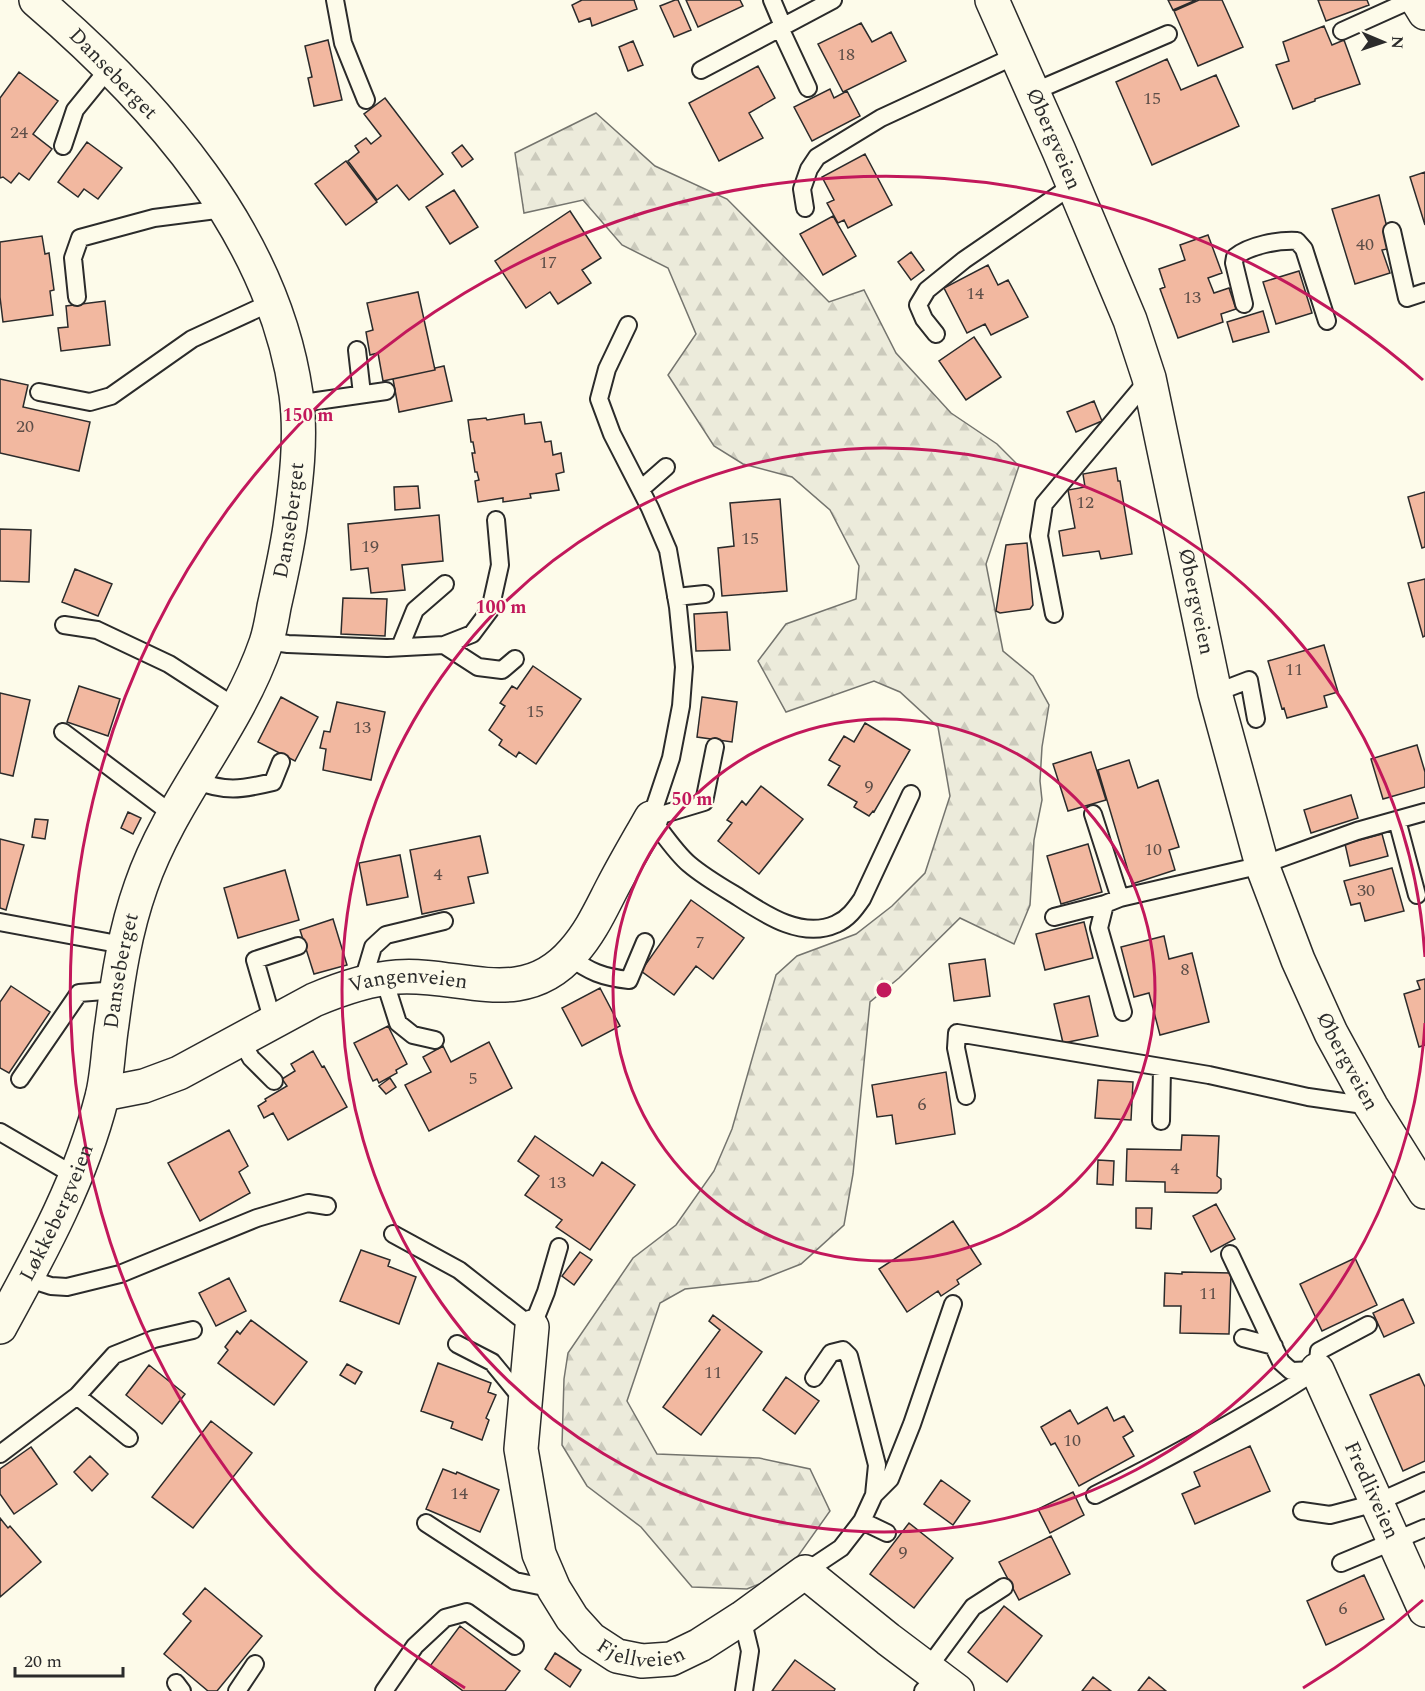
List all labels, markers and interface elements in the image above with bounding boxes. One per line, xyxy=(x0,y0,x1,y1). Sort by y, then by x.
north arrow xyxy=(1353,12,1413,72)
street label: Danseberget xyxy=(61,21,165,127)
text: N xyxy=(1385,36,1409,49)
house number: 18 xyxy=(837,41,855,68)
street label: Øbergveien xyxy=(1017,83,1090,195)
house number: 15 xyxy=(1143,85,1161,112)
house number: 24 xyxy=(10,119,28,146)
house number: 40 xyxy=(1356,231,1374,258)
house number: 17 xyxy=(539,249,557,276)
house number: 14 xyxy=(966,280,984,307)
house number: 13 xyxy=(1183,284,1201,311)
text: 150 m xyxy=(282,402,334,429)
house number: 20 xyxy=(16,413,34,440)
street label: Danseberget xyxy=(265,461,313,582)
house number: 12 xyxy=(1076,489,1094,516)
house number: 15 xyxy=(741,525,759,552)
house number: 19 xyxy=(361,533,379,560)
street label: Øbergveien xyxy=(1169,545,1223,658)
text: 100 m xyxy=(475,594,527,621)
house number: 11 xyxy=(1285,656,1303,683)
house number: 15 xyxy=(526,698,544,725)
house number: 13 xyxy=(353,714,371,741)
house number: 9 xyxy=(865,773,874,800)
text: 50 m xyxy=(672,786,712,813)
house number: 10 xyxy=(1144,836,1162,863)
house number: 4 xyxy=(434,861,443,888)
house number: 30 xyxy=(1357,877,1375,904)
street label: Danseberget xyxy=(96,909,148,1031)
house number: 7 xyxy=(696,929,705,956)
house number: 8 xyxy=(1181,956,1190,983)
street label: Vangenveien xyxy=(345,960,470,1002)
centre of rings xyxy=(874,980,894,1000)
street label: Øbergveien xyxy=(1308,1007,1387,1117)
house number: 5 xyxy=(469,1065,478,1092)
house number: 6 xyxy=(918,1091,927,1118)
street label: Løkkebergveien xyxy=(11,1139,103,1287)
house number: 4 xyxy=(1171,1155,1180,1182)
house number: 13 xyxy=(548,1169,566,1196)
house number: 11 xyxy=(1199,1280,1217,1307)
house number: 11 xyxy=(704,1359,722,1386)
house number: 10 xyxy=(1063,1427,1081,1454)
street label: Fredliveien xyxy=(1335,1436,1407,1545)
house number: 14 xyxy=(450,1480,468,1507)
house number: 9 xyxy=(899,1539,908,1566)
house number: 6 xyxy=(1339,1595,1348,1622)
street label: Fjellveien xyxy=(590,1631,691,1678)
scale bar xyxy=(15,1640,123,1678)
text: 20 m xyxy=(24,1648,62,1675)

